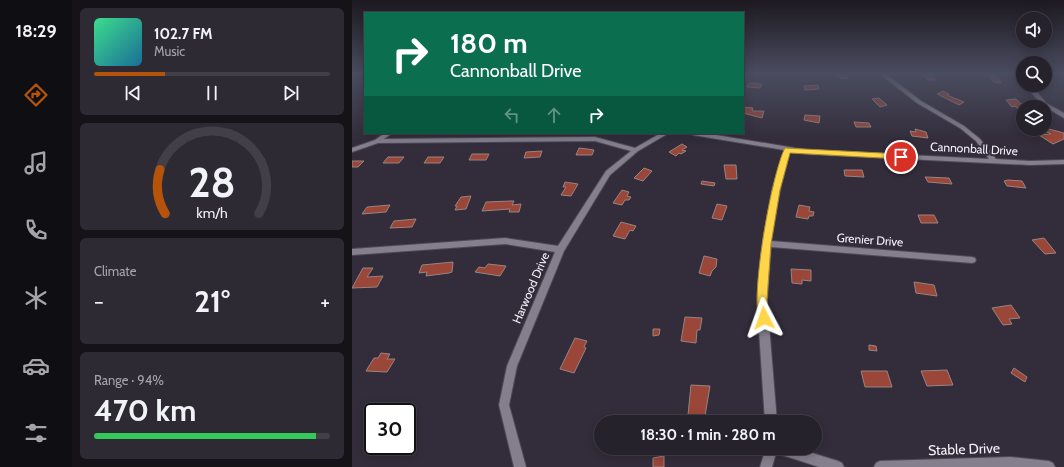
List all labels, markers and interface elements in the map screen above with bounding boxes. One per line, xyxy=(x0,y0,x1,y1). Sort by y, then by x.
map controls xyxy=(1016,12,1052,136)
button: sound xyxy=(1016,12,1052,48)
text: 18:29 xyxy=(15,20,57,42)
text: 102.7 FM xyxy=(154,25,213,43)
text: 180 m xyxy=(450,26,528,60)
icon: right xyxy=(384,28,436,80)
text: Music xyxy=(154,43,185,59)
button: search xyxy=(1016,56,1052,92)
text: Cannonball Drive xyxy=(450,60,581,82)
icon: directions xyxy=(22,81,50,109)
icon: previous xyxy=(122,82,144,104)
icon: pause xyxy=(201,82,223,104)
icon: next xyxy=(280,82,302,104)
button: layers xyxy=(1016,100,1052,136)
icon: left xyxy=(501,104,523,126)
icon: ahead xyxy=(543,104,565,126)
icon: right xyxy=(585,104,607,126)
street label: Cannonball Drive xyxy=(930,139,1018,158)
pin xyxy=(884,140,918,174)
icon: arrive xyxy=(890,146,912,168)
icon: music xyxy=(22,149,50,177)
text: 28 xyxy=(188,157,236,207)
text: km/h xyxy=(196,204,228,222)
icon: phone xyxy=(22,216,50,244)
street label: Grenier Drive xyxy=(836,230,904,249)
street label: Harwood Drive xyxy=(509,250,552,326)
text: Climate xyxy=(94,263,136,279)
text: 21° xyxy=(194,283,230,320)
icon: climate xyxy=(22,284,50,312)
text: − xyxy=(94,288,104,315)
text: + xyxy=(320,288,330,315)
position arrow xyxy=(743,297,785,339)
icon: car xyxy=(22,352,50,380)
text: Range · 94% xyxy=(94,372,164,388)
text: 470 km xyxy=(94,392,196,429)
speed limit sign: 30 xyxy=(364,403,416,455)
icon: filters xyxy=(22,419,50,447)
text: 18:30 · 1 min · 280 m xyxy=(641,426,775,444)
street label: Stable Drive xyxy=(928,439,1000,459)

